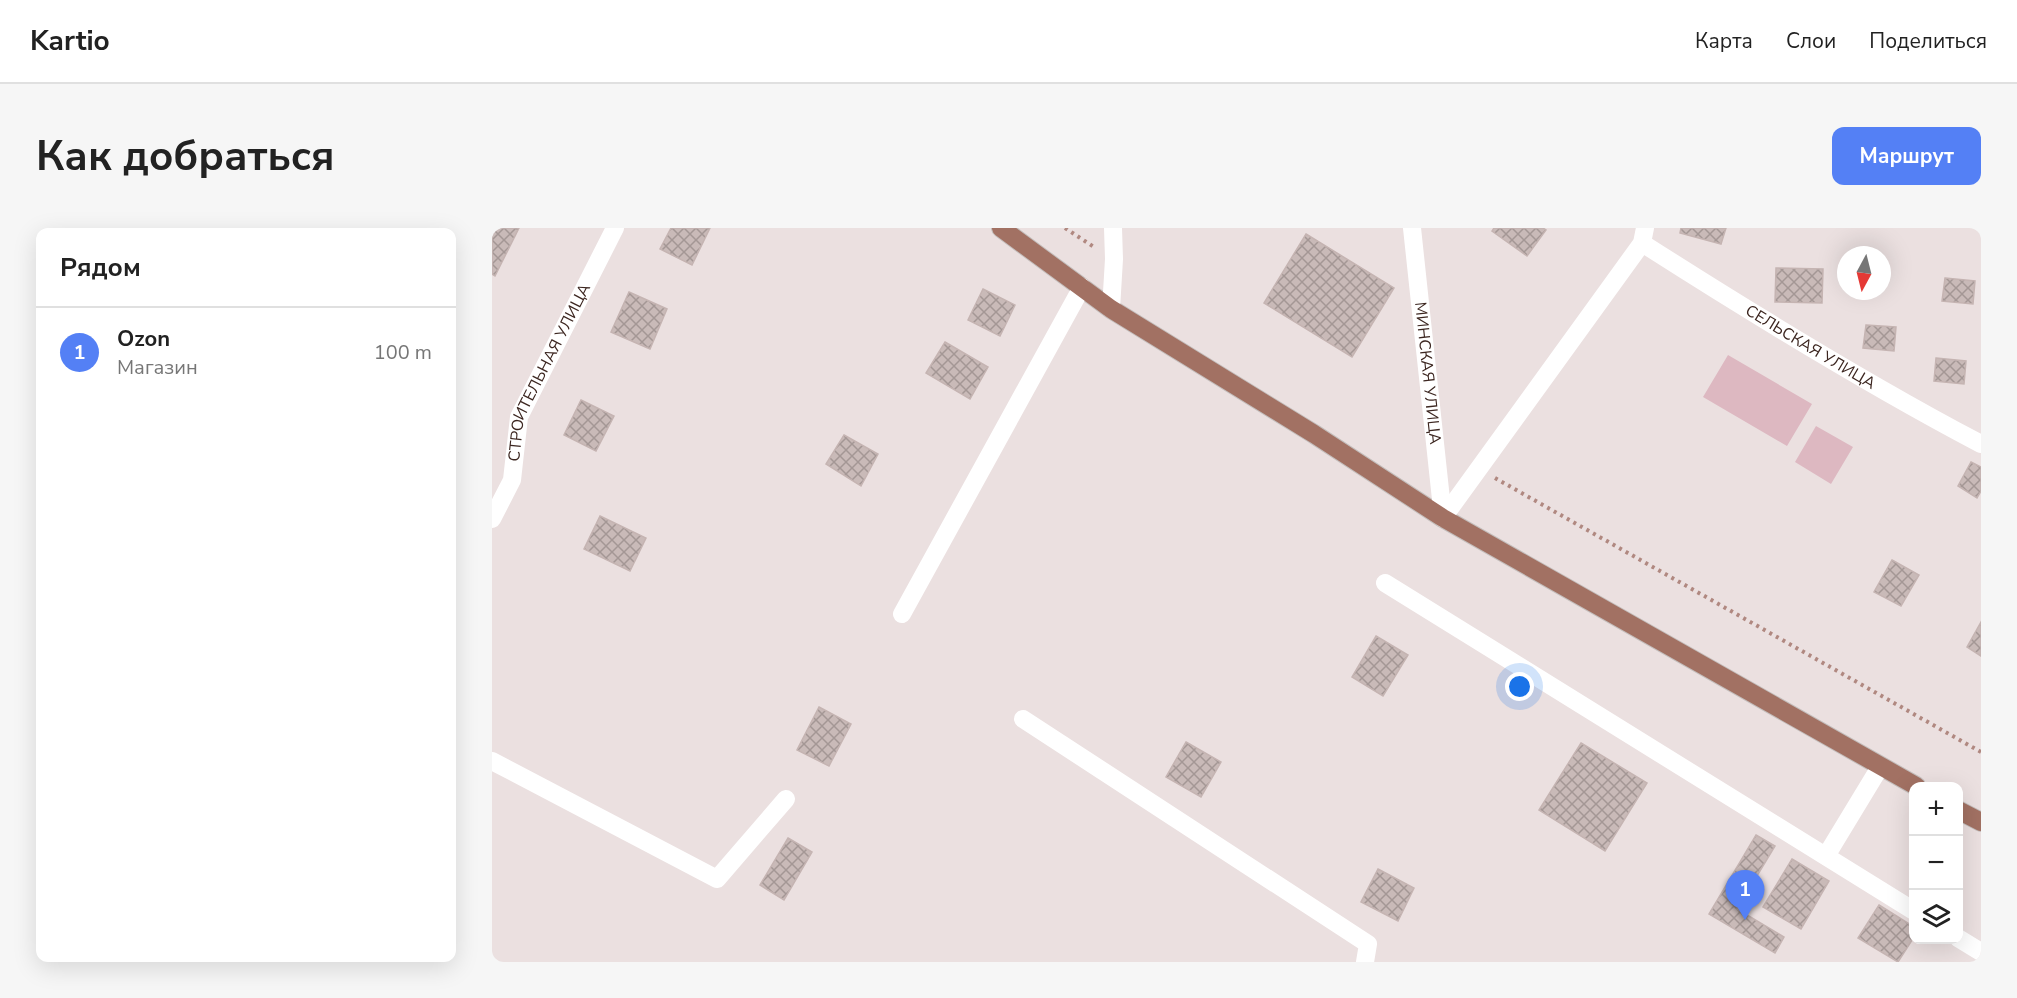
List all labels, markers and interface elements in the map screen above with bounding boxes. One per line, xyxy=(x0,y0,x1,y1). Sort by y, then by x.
text: Kartio xyxy=(30,22,110,60)
text: Карта xyxy=(1695,27,1753,55)
text: Слои xyxy=(1786,27,1836,55)
text: Поделиться xyxy=(1869,27,1987,55)
button: Маршрут xyxy=(1832,127,1981,185)
text: Как добраться xyxy=(36,128,335,185)
north arrow xyxy=(1837,246,1891,300)
text: Рядом xyxy=(60,250,141,285)
street label: СТРОИТЕЛЬНАЯ УЛИЦА xyxy=(503,280,596,463)
street label: СЕЛЬСКАЯ УЛИЦА xyxy=(1741,300,1880,395)
street label: МИНСКАЯ УЛИЦА xyxy=(1409,301,1446,446)
text: Ozon xyxy=(117,324,170,354)
text: 1 xyxy=(74,339,86,366)
text: 100 m xyxy=(374,339,432,366)
text: Магазин xyxy=(117,354,198,381)
your location xyxy=(1505,672,1534,701)
map controls xyxy=(1909,782,1963,944)
button: + xyxy=(1909,782,1963,836)
button: − xyxy=(1909,836,1963,890)
pin: 1 xyxy=(1726,870,1764,920)
button: layers xyxy=(1909,890,1963,944)

